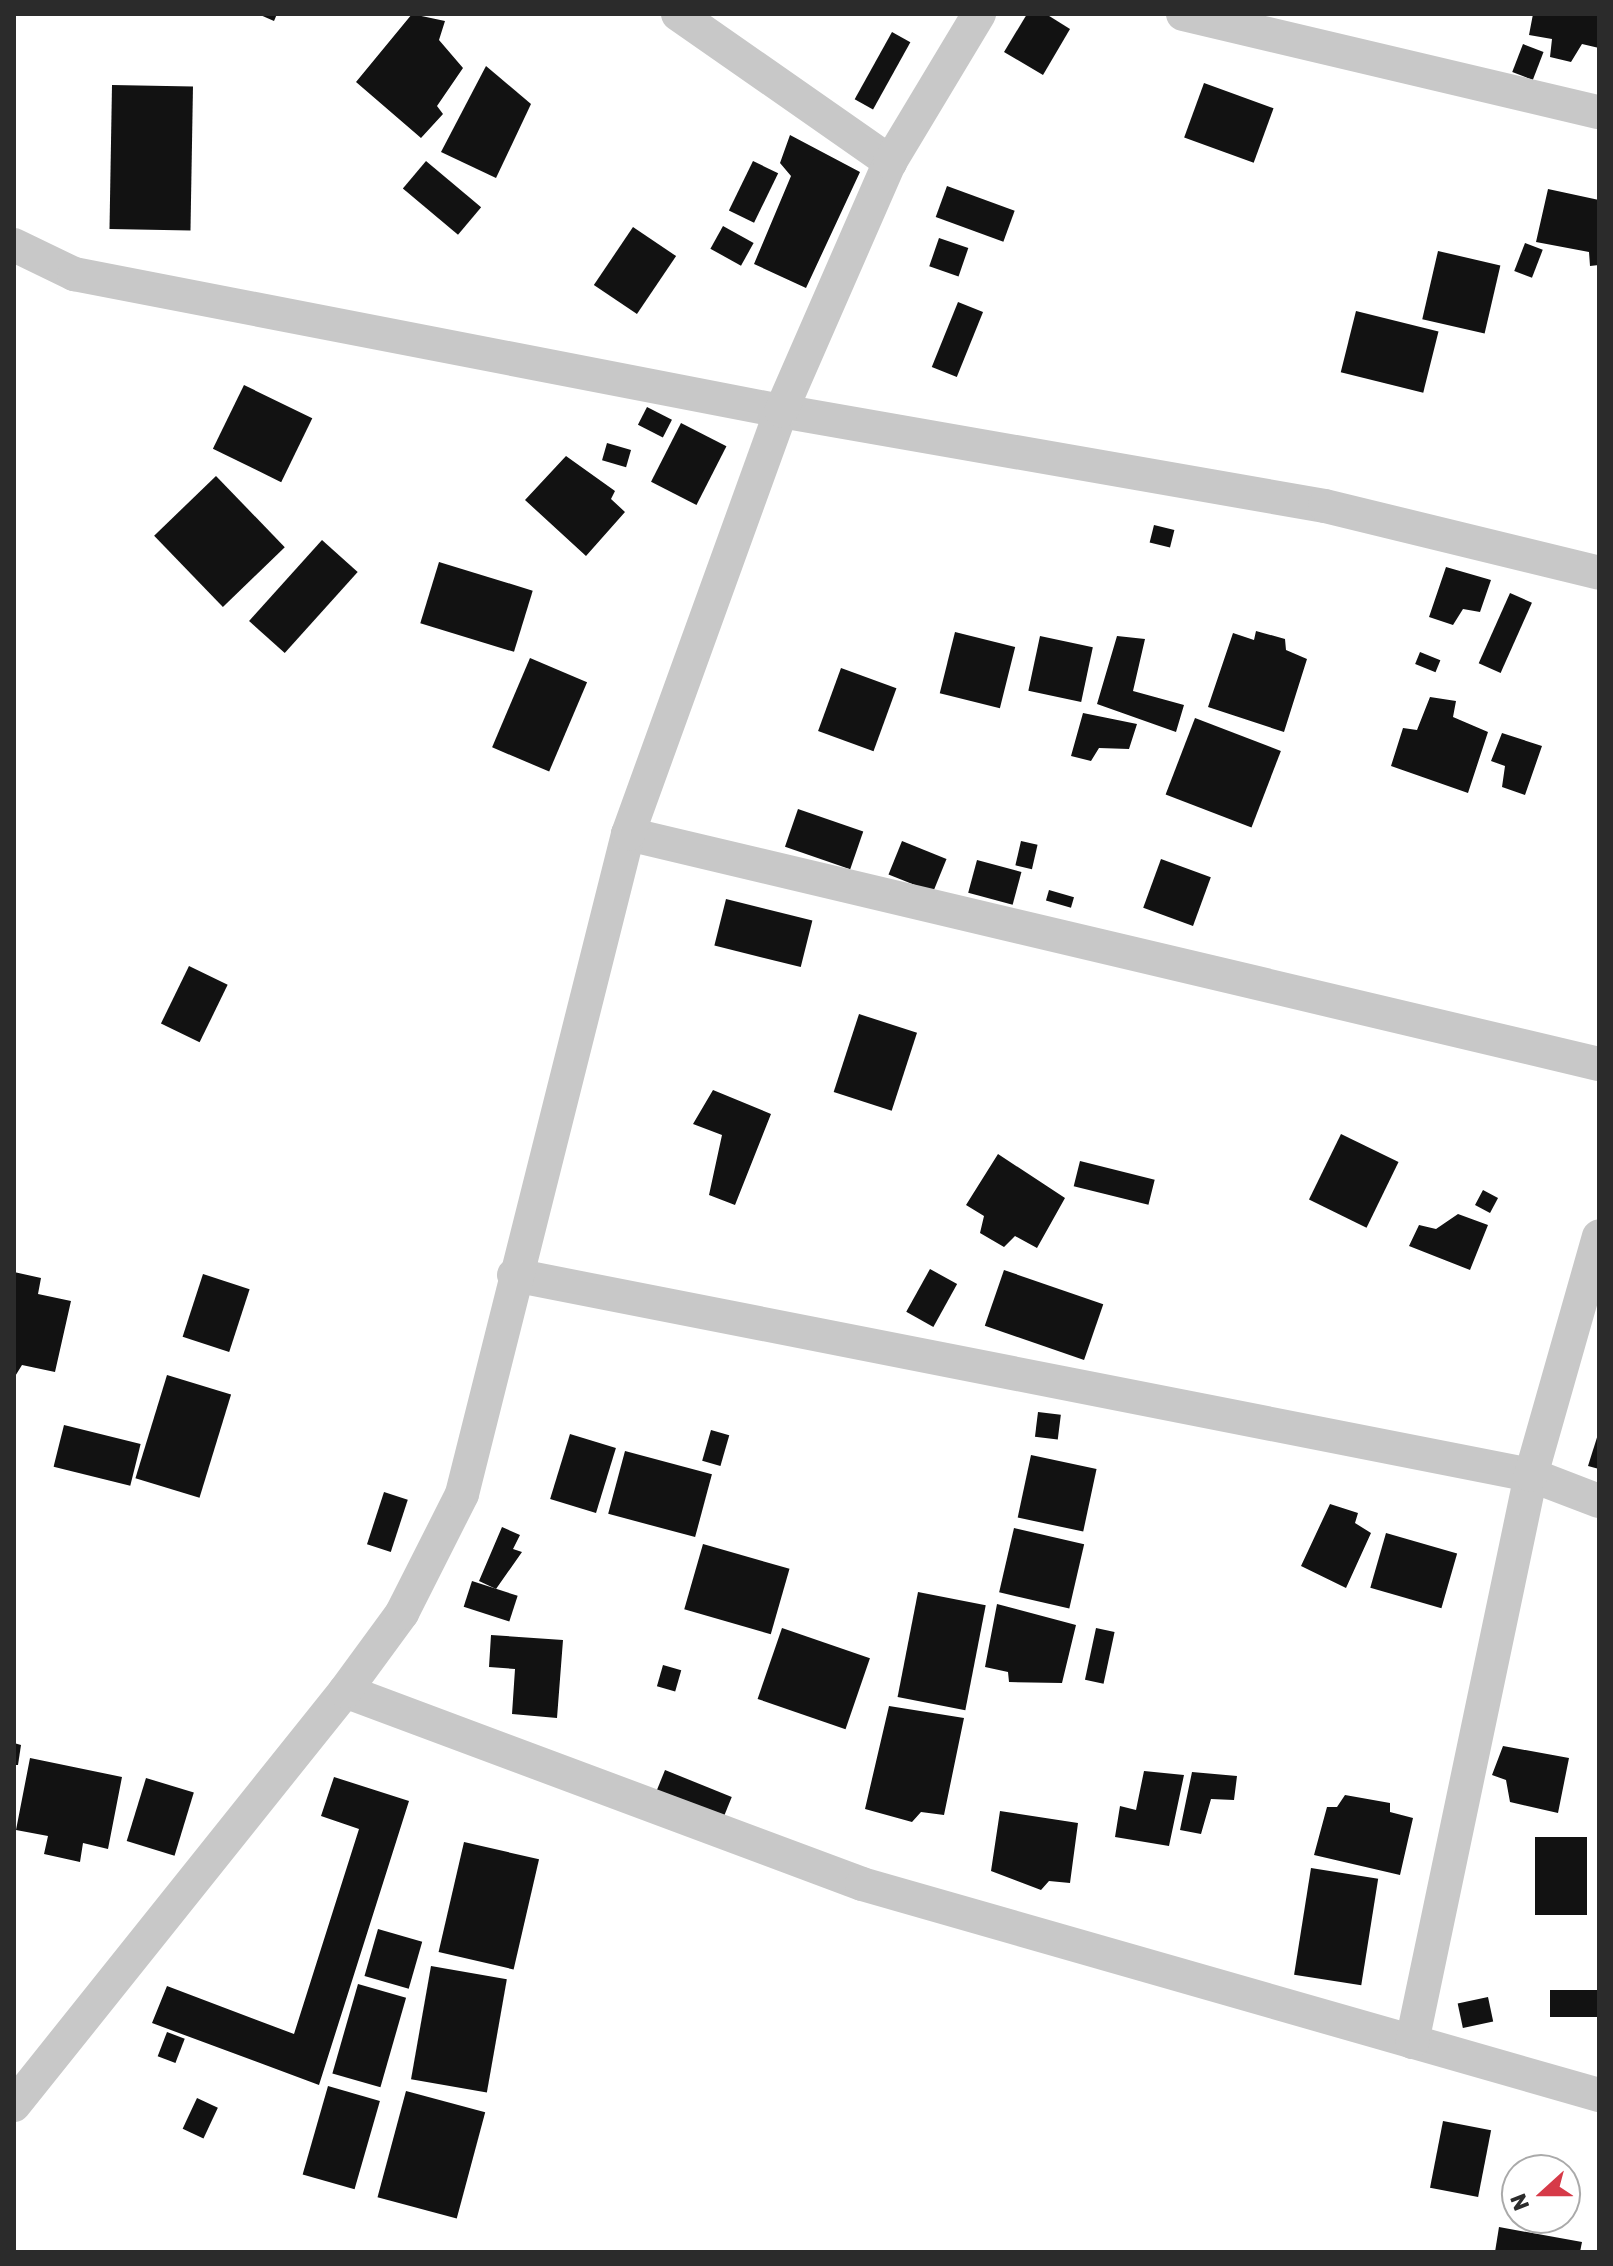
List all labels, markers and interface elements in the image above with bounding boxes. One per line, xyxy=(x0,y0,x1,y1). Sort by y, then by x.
north arrow xyxy=(1501,2154,1581,2234)
text: N xyxy=(1505,2190,1535,2214)

